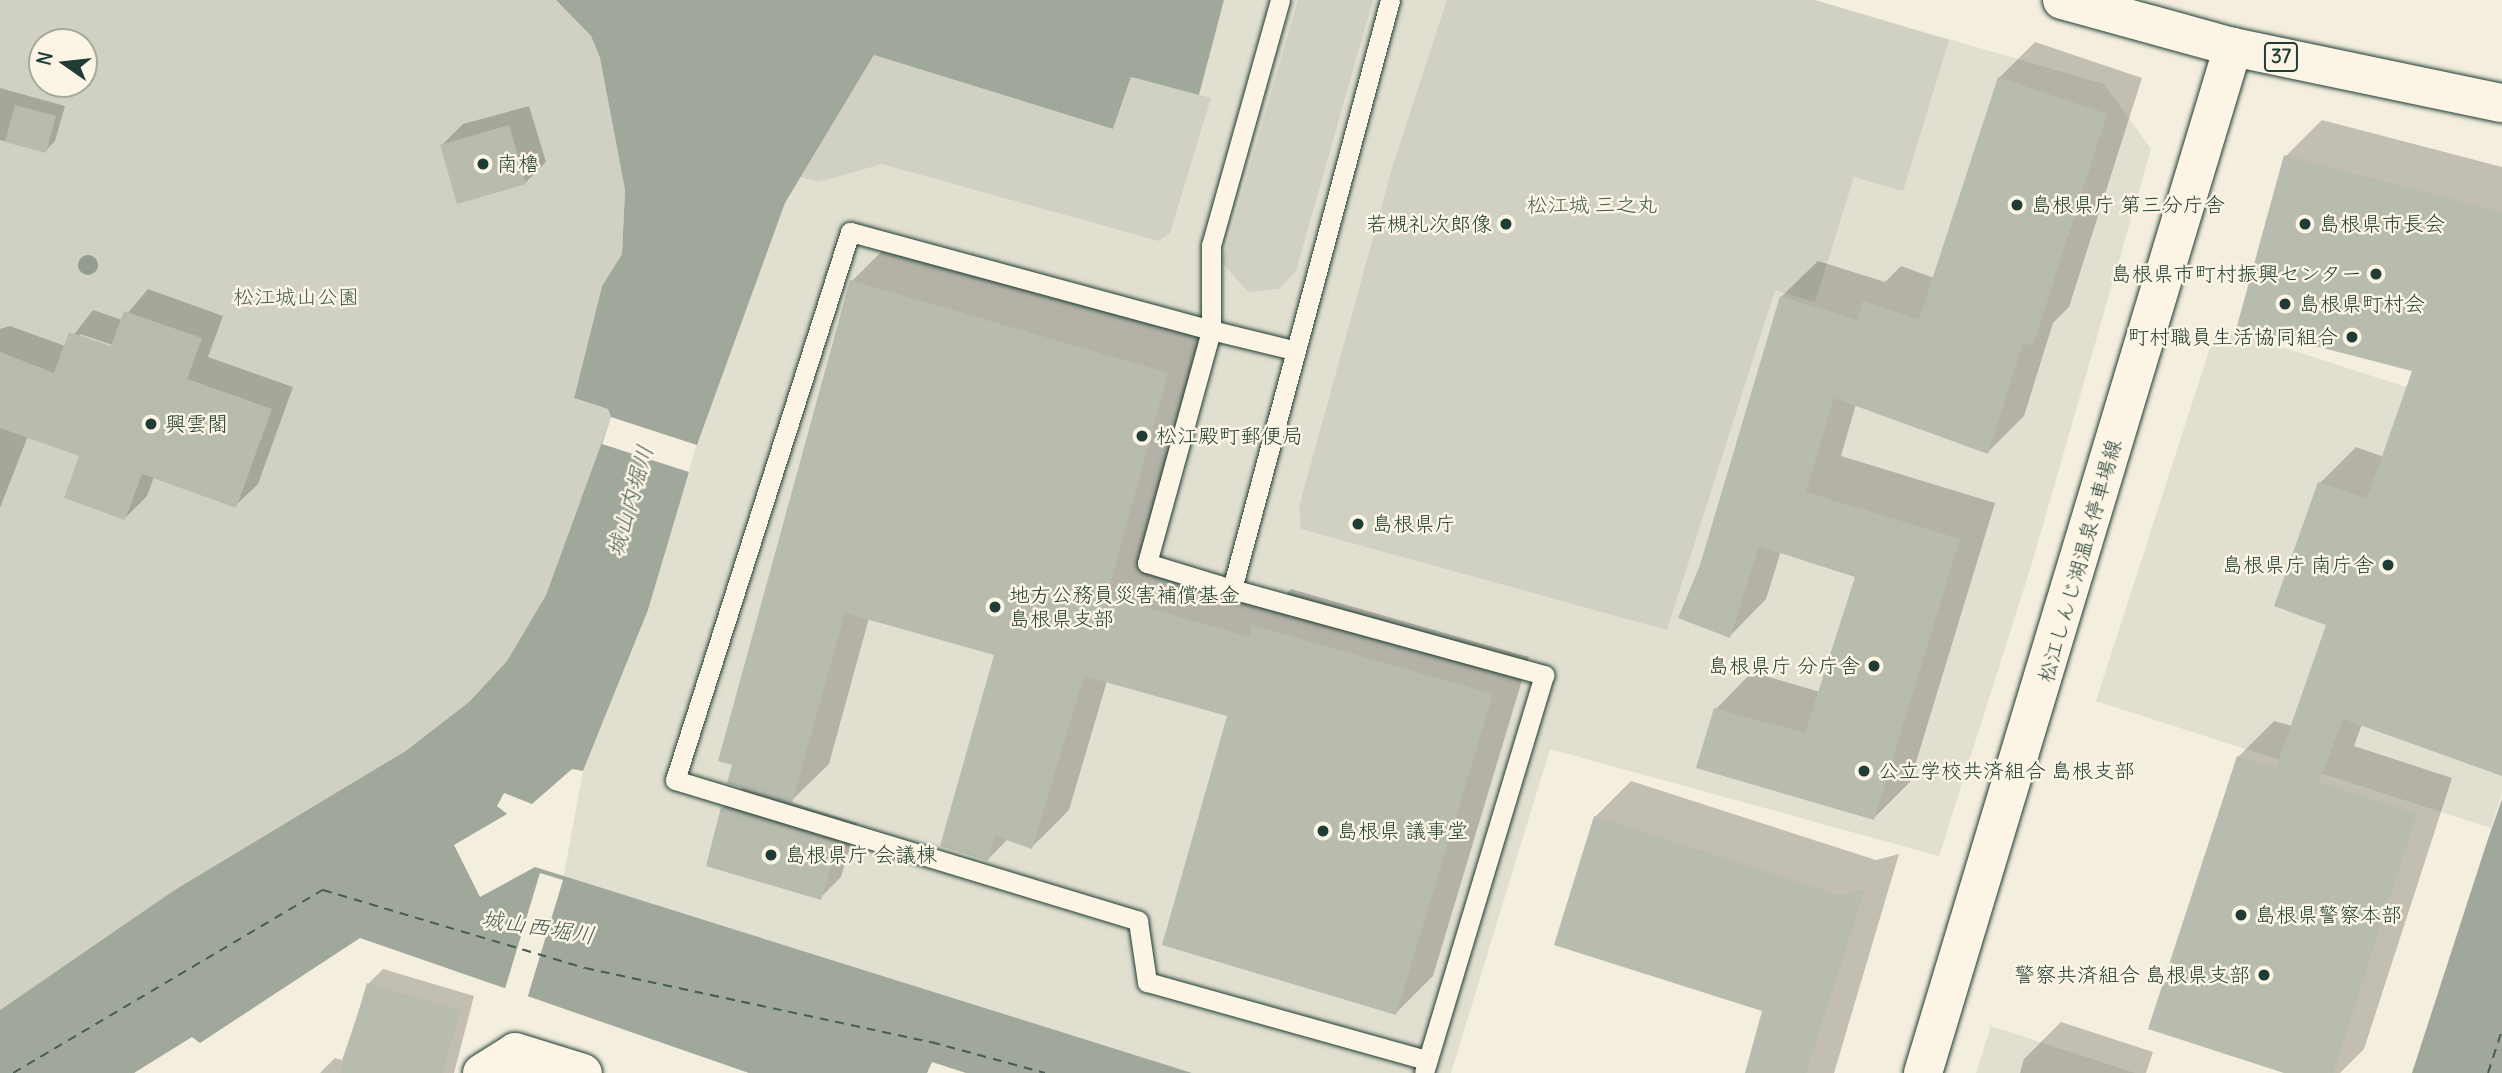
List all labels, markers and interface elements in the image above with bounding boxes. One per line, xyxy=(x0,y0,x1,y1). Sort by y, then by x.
north arrow xyxy=(28,28,98,98)
road number: 37 xyxy=(2264,41,2298,72)
text: N xyxy=(31,49,58,68)
place label: 南櫓 xyxy=(497,151,539,177)
marker: 南櫓 xyxy=(475,156,491,172)
park label: 松江城 三之丸 xyxy=(1527,192,1657,218)
place label: 島根県庁 第三分庁舎 xyxy=(2031,192,2225,218)
marker: 島根県庁 第三分庁舎 xyxy=(2009,197,2025,213)
place label: 若槻礼次郎像 xyxy=(1366,211,1492,237)
place label: 島根県市長会 xyxy=(2319,211,2445,237)
marker: 若槻礼次郎像 xyxy=(1498,216,1514,232)
marker: 島根県市長会 xyxy=(2297,216,2313,232)
place label: 島根県市町村振興センター xyxy=(2110,261,2362,287)
marker: 島根県市町村振興センター xyxy=(2368,266,2384,282)
park label: 松江城山公園 xyxy=(233,284,359,310)
place label: 島根県町村会 xyxy=(2299,291,2425,317)
marker: 島根県町村会 xyxy=(2277,296,2293,312)
place label: 町村職員生活協同組合 xyxy=(2128,324,2338,350)
marker: 町村職員生活協同組合 xyxy=(2344,329,2360,345)
place label: 興雲閣 xyxy=(165,411,228,437)
marker: 興雲閣 xyxy=(143,416,159,432)
place label: 松江殿町郵便局 xyxy=(1156,423,1303,449)
marker: 松江殿町郵便局 xyxy=(1134,428,1150,444)
street label: 松江しんじ湖温泉停車場線 xyxy=(2033,436,2127,686)
water label: 城山内堀川 xyxy=(601,442,659,560)
place label: 島根県庁 xyxy=(1372,511,1456,537)
marker: 島根県庁 xyxy=(1350,516,1366,532)
place label: 島根県庁 南庁舎 xyxy=(2222,552,2374,578)
marker: 島根県庁 南庁舎 xyxy=(2380,557,2396,573)
place label: 地方公務員災害補償基金 島根県支部 xyxy=(1009,582,1240,632)
marker: 地方公務員災害補償基金 島根県支部 xyxy=(987,599,1003,615)
place label: 島根県庁 分庁舎 xyxy=(1708,653,1860,679)
marker: 島根県庁 分庁舎 xyxy=(1866,658,1882,674)
place label: 公立学校共済組合 島根支部 xyxy=(1878,758,2135,784)
marker: 公立学校共済組合 島根支部 xyxy=(1856,763,1872,779)
place label: 島根県 議事堂 xyxy=(1337,818,1468,844)
marker: 島根県 議事堂 xyxy=(1315,823,1331,839)
place label: 島根県庁 会議棟 xyxy=(785,842,937,868)
marker: 島根県庁 会議棟 xyxy=(763,847,779,863)
place label: 島根県警察本部 xyxy=(2255,902,2402,928)
water label: 城山西堀川 xyxy=(479,904,597,950)
marker: 島根県警察本部 xyxy=(2233,907,2249,923)
place label: 警察共済組合 島根県支部 xyxy=(2014,962,2250,988)
marker: 警察共済組合 島根県支部 xyxy=(2256,967,2272,983)

